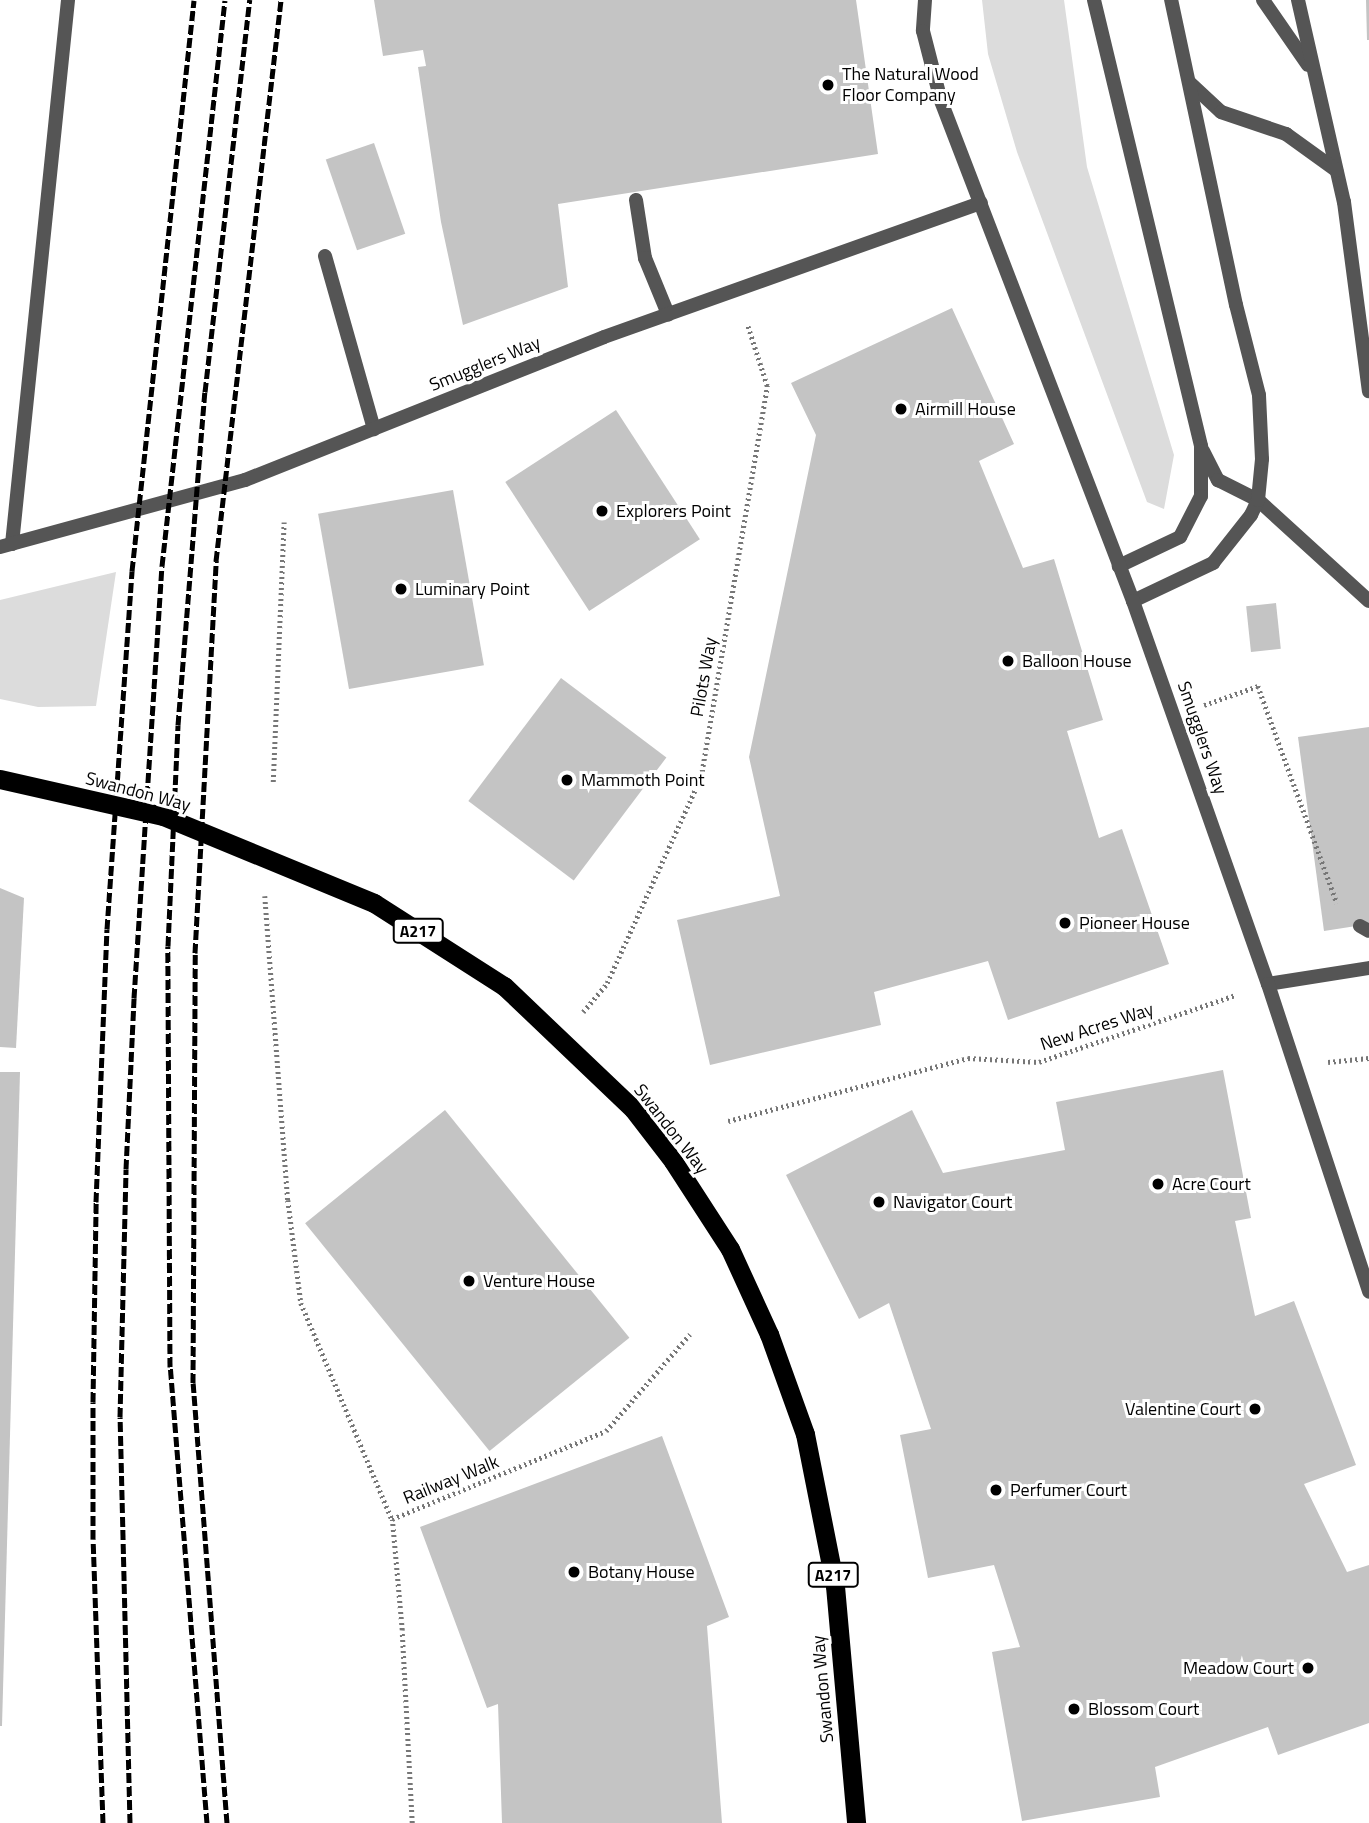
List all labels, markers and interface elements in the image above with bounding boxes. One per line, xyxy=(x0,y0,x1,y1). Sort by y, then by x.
place label: The Natural Wood Floor Company xyxy=(842,64,979,106)
marker: The Natural Wood Floor Company xyxy=(820,77,836,93)
street label: Smugglers Way xyxy=(426,332,544,396)
place label: Airmill House xyxy=(915,398,1016,420)
marker: Airmill House xyxy=(893,401,909,417)
place label: Explorers Point xyxy=(616,500,731,522)
marker: Explorers Point xyxy=(594,503,610,519)
place label: Luminary Point xyxy=(415,578,530,600)
marker: Luminary Point xyxy=(393,581,409,597)
street label: Pilots Way xyxy=(686,636,722,718)
place label: Balloon House xyxy=(1022,650,1132,672)
marker: Balloon House xyxy=(1000,653,1016,669)
street label: Smugglers Way xyxy=(1173,679,1231,797)
street label: Swandon Way xyxy=(83,768,193,816)
place label: Mammoth Point xyxy=(581,769,705,791)
marker: Mammoth Point xyxy=(559,772,575,788)
place label: Pioneer House xyxy=(1079,912,1190,934)
marker: Pioneer House xyxy=(1057,915,1073,931)
road number: A217 xyxy=(392,918,444,944)
street label: New Acres Way xyxy=(1038,998,1156,1056)
street label: Swandon Way xyxy=(629,1080,713,1178)
place label: Acre Court xyxy=(1172,1173,1251,1195)
marker: Acre Court xyxy=(1150,1176,1166,1192)
place label: Navigator Court xyxy=(893,1191,1012,1213)
marker: Navigator Court xyxy=(871,1194,887,1210)
place label: Venture House xyxy=(483,1270,595,1292)
marker: Venture House xyxy=(461,1273,477,1289)
place label: Valentine Court xyxy=(1125,1398,1241,1420)
marker: Valentine Court xyxy=(1247,1401,1263,1417)
street label: Railway Walk xyxy=(400,1451,502,1509)
place label: Perfumer Court xyxy=(1010,1479,1127,1501)
marker: Perfumer Court xyxy=(988,1482,1004,1498)
place label: Botany House xyxy=(588,1561,695,1583)
road number: A217 xyxy=(807,1562,859,1588)
marker: Botany House xyxy=(566,1564,582,1580)
street label: Swandon Way xyxy=(808,1634,838,1744)
place label: Meadow Court xyxy=(1183,1657,1294,1679)
marker: Meadow Court xyxy=(1300,1660,1316,1676)
place label: Blossom Court xyxy=(1088,1698,1199,1720)
marker: Blossom Court xyxy=(1066,1701,1082,1717)

